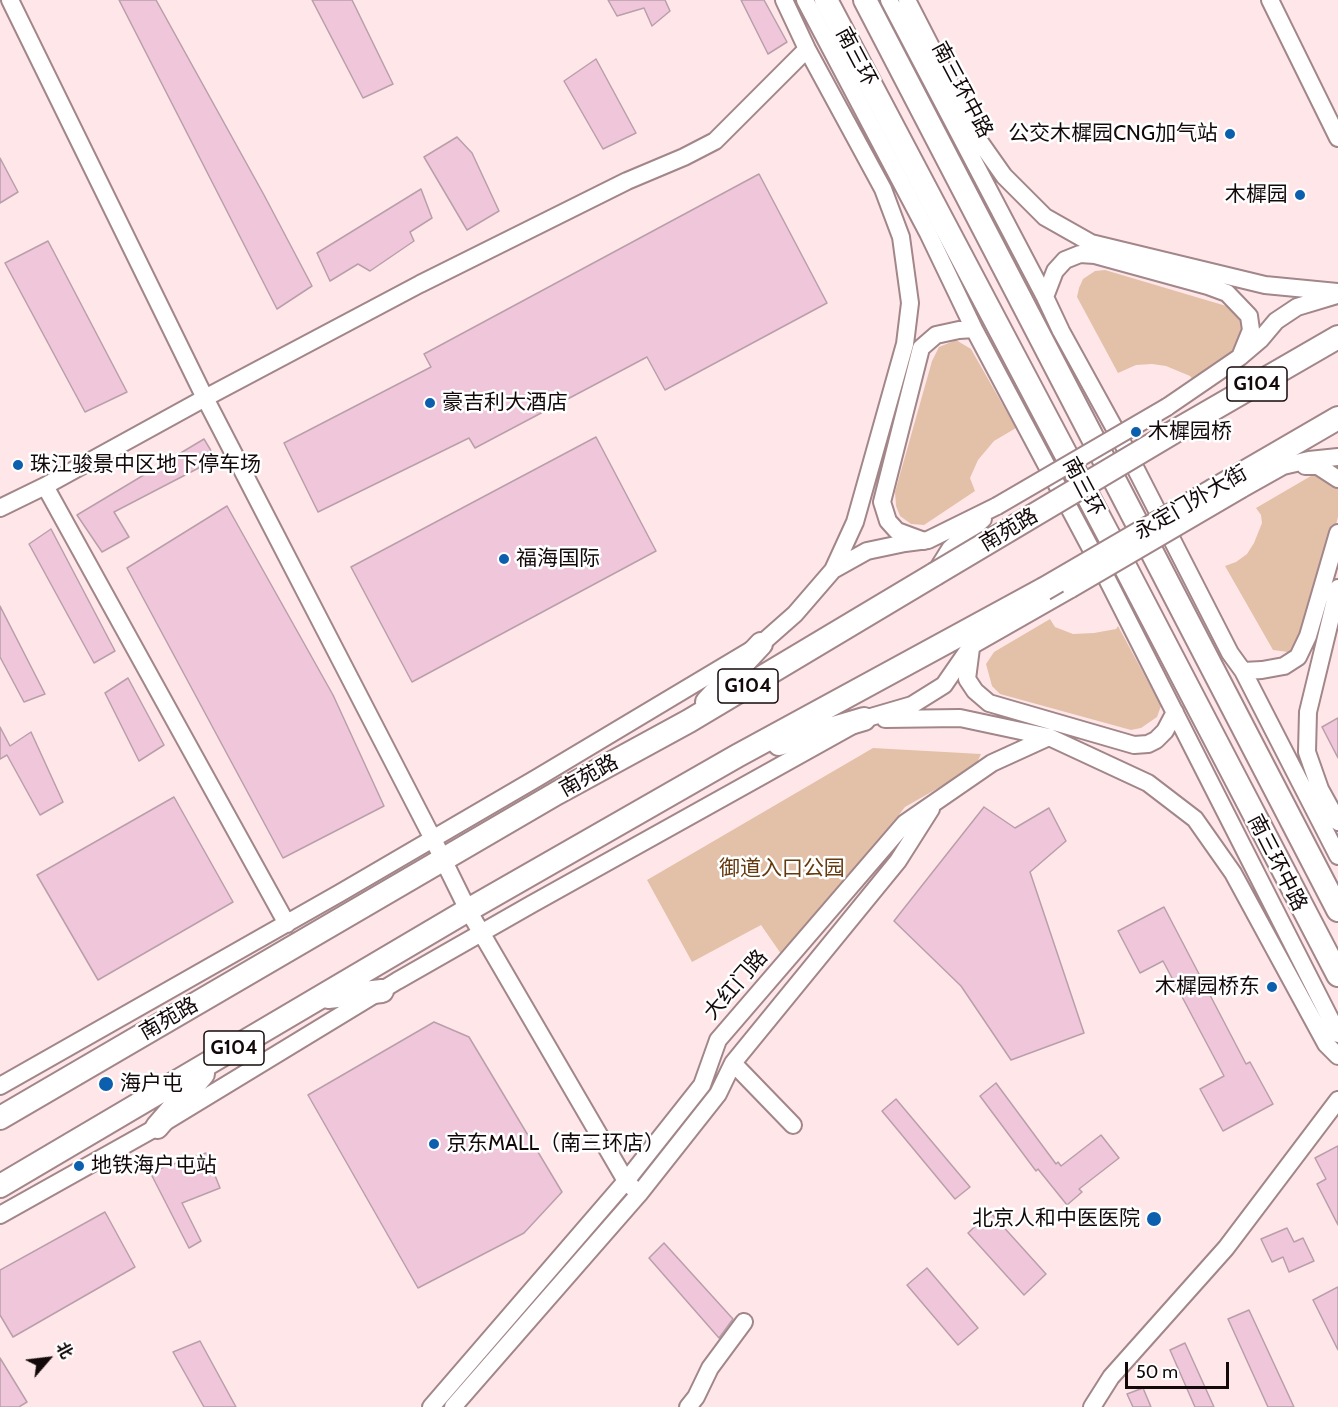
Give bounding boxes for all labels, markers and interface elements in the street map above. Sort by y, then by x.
street label: 南三环 [830,23,882,91]
street label: 南三环中路 [926,38,998,142]
place label: 公交木樨园CNG加气站 [1008,121,1218,147]
marker: 公交木樨园CNG加气站 [1223,127,1237,141]
place label: 木樨园 [1225,182,1288,208]
marker: 木樨园 [1293,188,1307,202]
road number: G104 [1227,367,1287,401]
place label: 豪吉利大酒店 [442,390,568,416]
marker: 豪吉利大酒店 [423,396,437,410]
place label: 木樨园桥 [1148,419,1232,445]
marker: 木樨园桥 [1129,425,1143,439]
place label: 珠江骏景中区地下停车场 [30,452,261,478]
street label: 南三环 [1057,453,1109,521]
marker: 珠江骏景中区地下停车场 [11,458,25,472]
street label: 永定门外大街 [1130,461,1252,545]
street label: 南苑路 [976,503,1042,557]
place label: 福海国际 [516,546,600,572]
marker: 福海国际 [497,552,511,566]
road number: G104 [718,669,778,703]
street label: 南苑路 [555,750,623,802]
street label: 南三环中路 [1242,811,1312,915]
park label: 御道入口公园 [719,856,845,882]
street label: 大红门路 [699,945,773,1025]
place label: 木樨园桥东 [1155,974,1260,1000]
marker: 木樨园桥东 [1265,980,1279,994]
street label: 南苑路 [135,992,203,1046]
road number: G104 [204,1031,264,1065]
place label: 海户屯 [120,1071,183,1097]
marker: 海户屯 [97,1075,115,1093]
place label: 京东MALL（南三环店） [446,1131,665,1157]
marker: 京东MALL（南三环店） [427,1137,441,1151]
place label: 地铁海户屯站 [91,1153,217,1179]
marker: 地铁海户屯站 [72,1159,86,1173]
place label: 北京人和中医医院 [972,1206,1140,1232]
marker: 北京人和中医医院 [1145,1210,1163,1228]
north arrow [18,1329,78,1389]
text: 北 [52,1339,76,1362]
scale bar [1128,1350,1232,1388]
text: 50 m [1136,1361,1178,1383]

